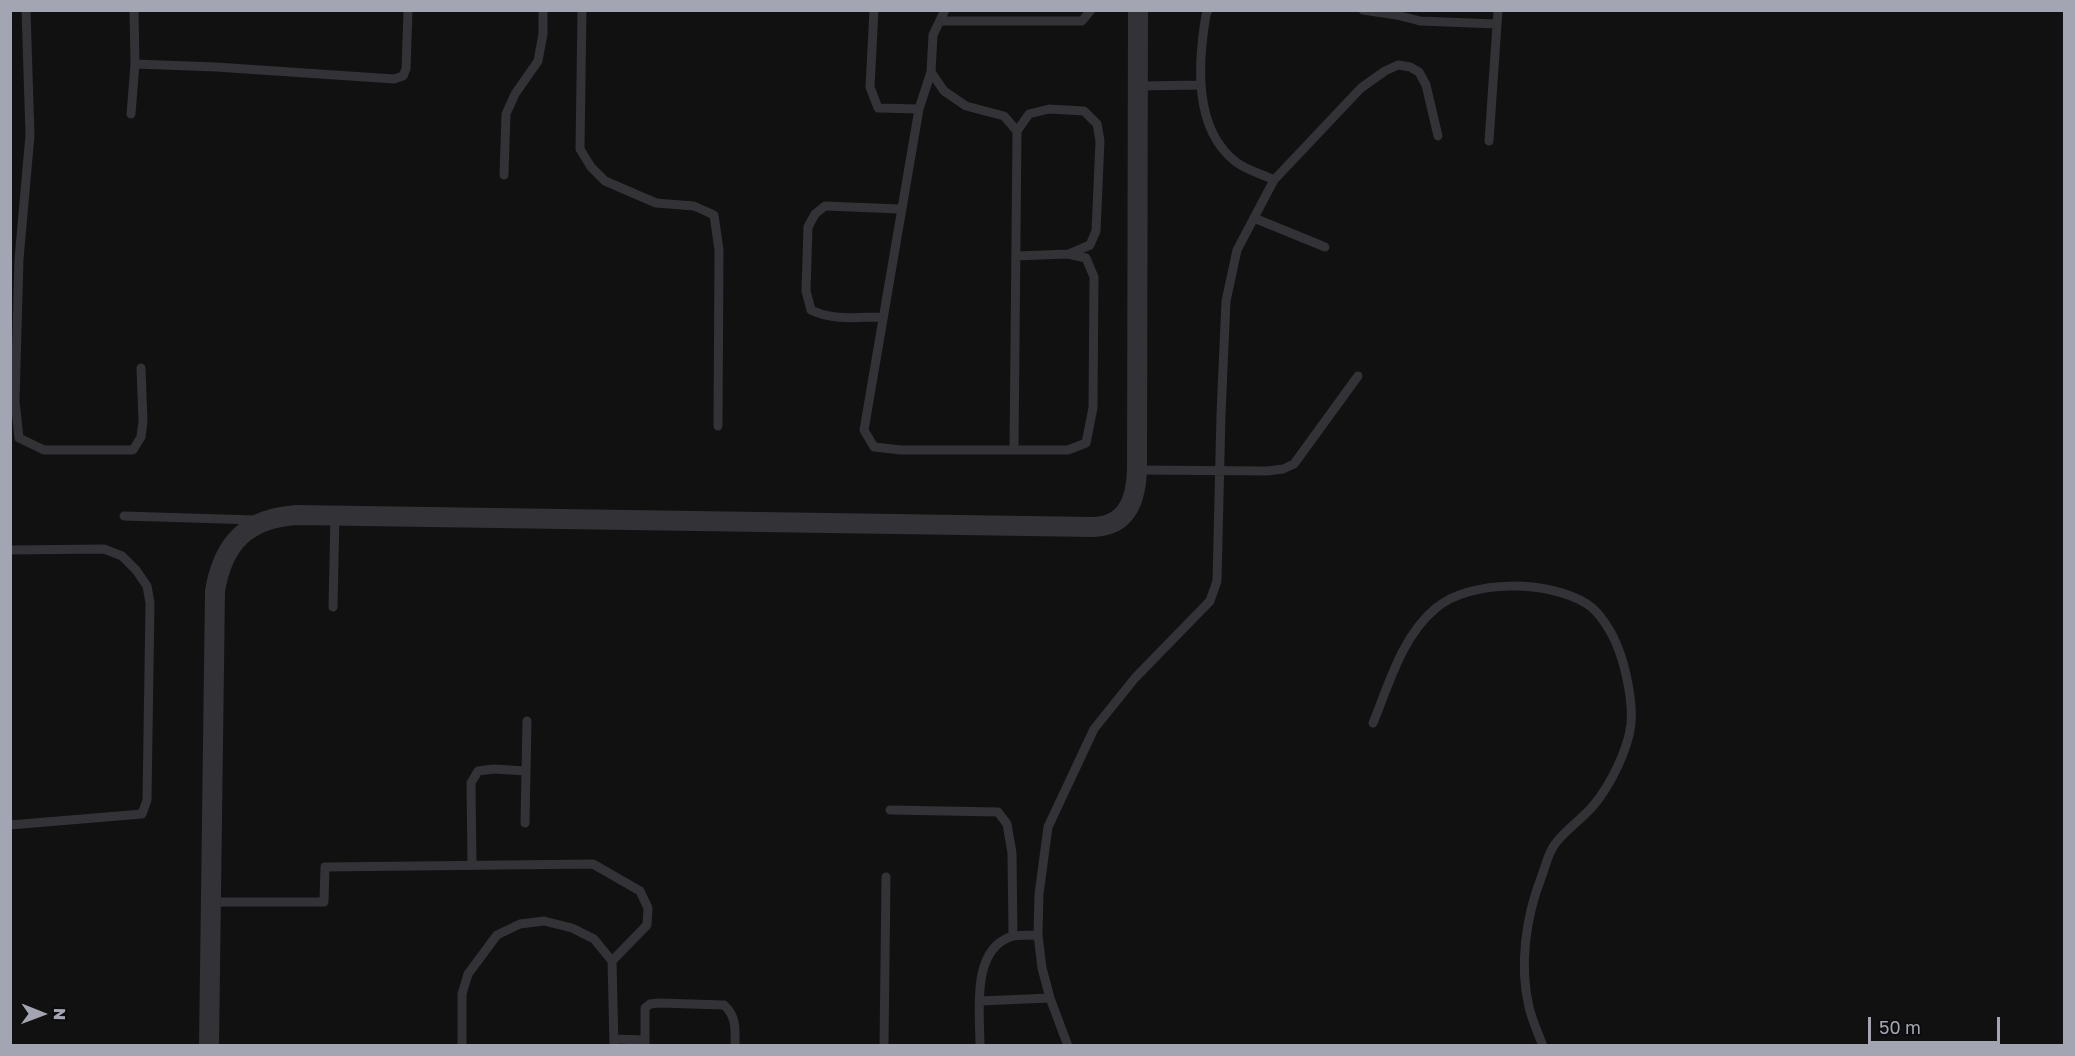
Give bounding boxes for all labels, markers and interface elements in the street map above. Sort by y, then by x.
north arrow [12,984,72,1044]
scale bar [1871,1005,2003,1043]
text: N [50,1008,70,1021]
text: 50 m [1879,1016,1921,1038]

